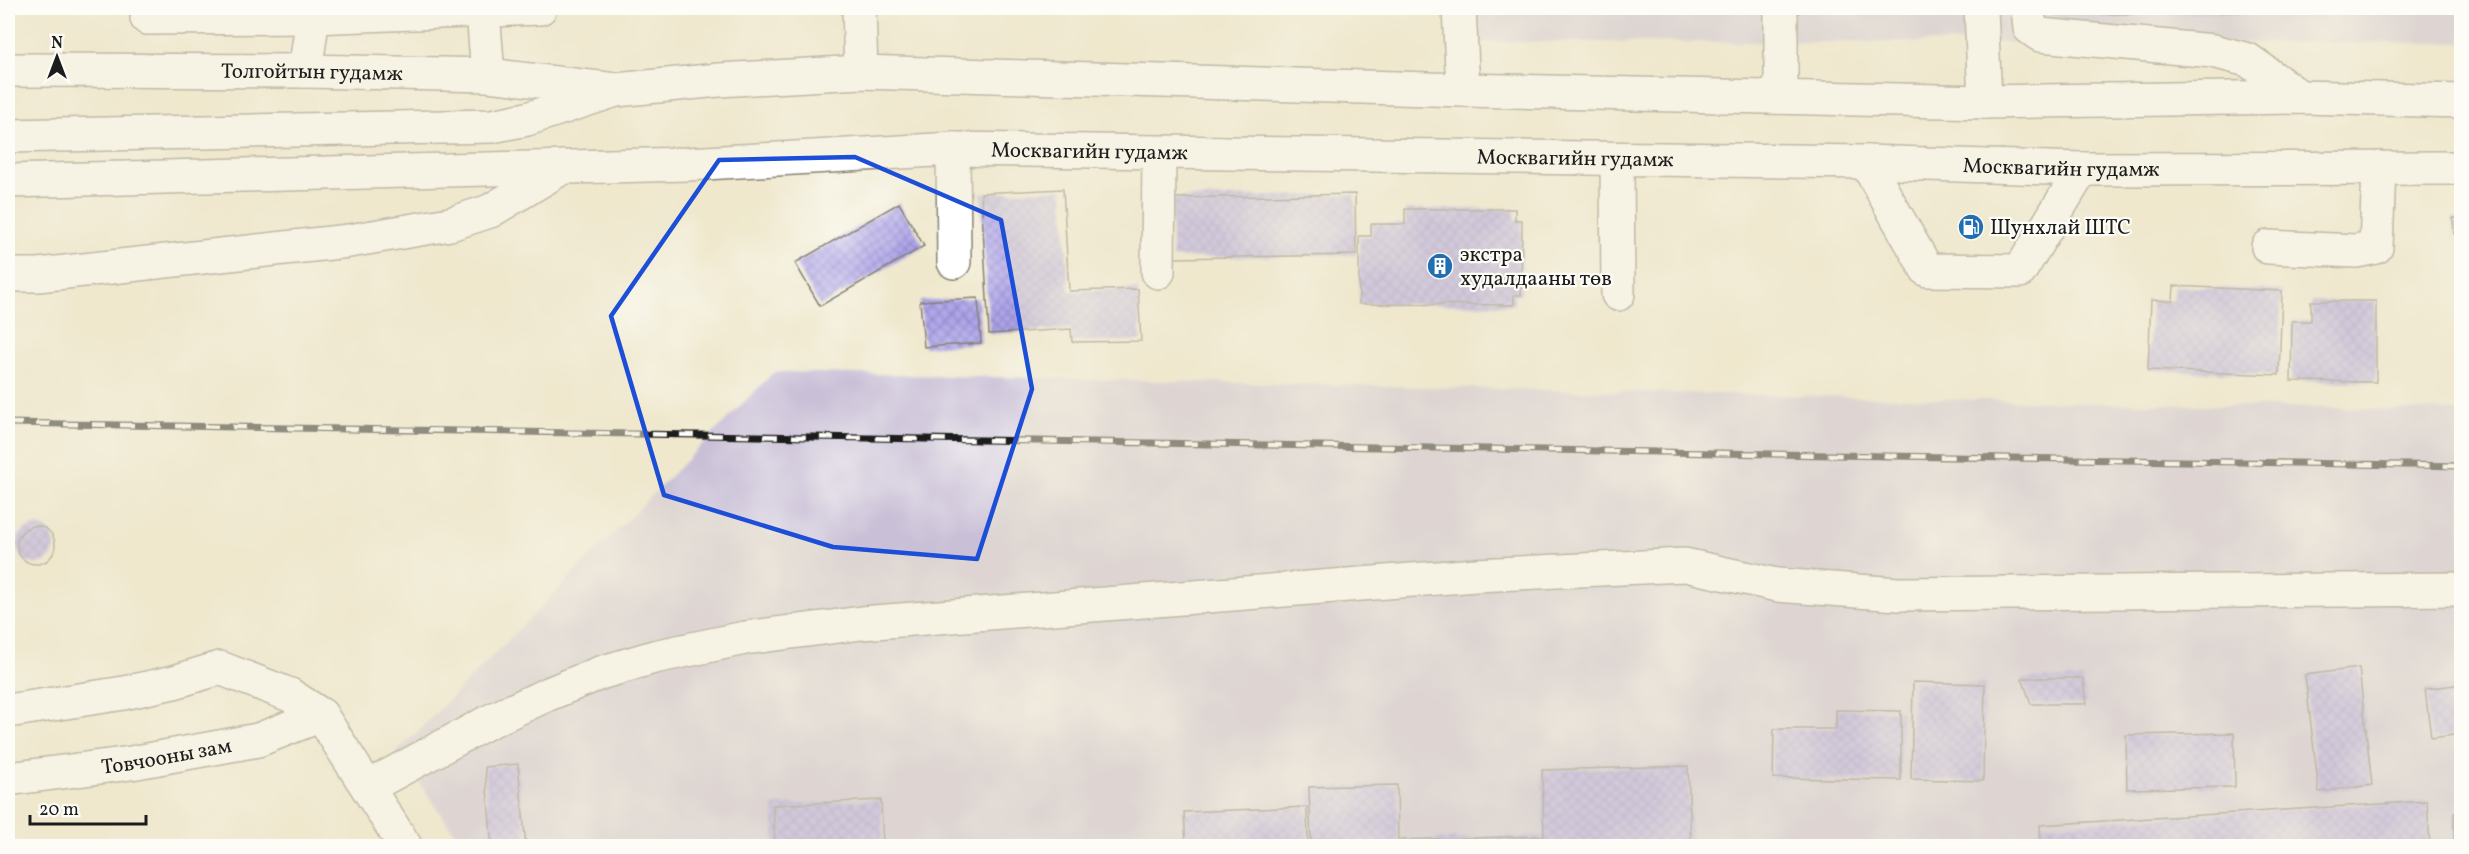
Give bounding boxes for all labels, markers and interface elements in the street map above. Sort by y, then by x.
north arrow [27,27,87,87]
text: N [51,33,63,55]
street label: Толгойтын гудамж [221,58,404,89]
street label: Москвагийн гудамж [991,137,1188,168]
street label: Москвагийн гудамж [1476,143,1674,175]
street label: Москвагийн гудамж [1962,152,2160,185]
fuel station icon: Шунхлай ШТС [1956,212,1986,242]
place label: Шунхлай ШТС [1990,214,2131,243]
place label: экстра худалдааны төв [1460,241,1612,294]
building icon: экстра худалдааны төв [1425,251,1455,281]
street label: Товчооны зам [100,732,234,783]
scale bar [30,788,146,826]
text: 20 m [39,798,79,823]

